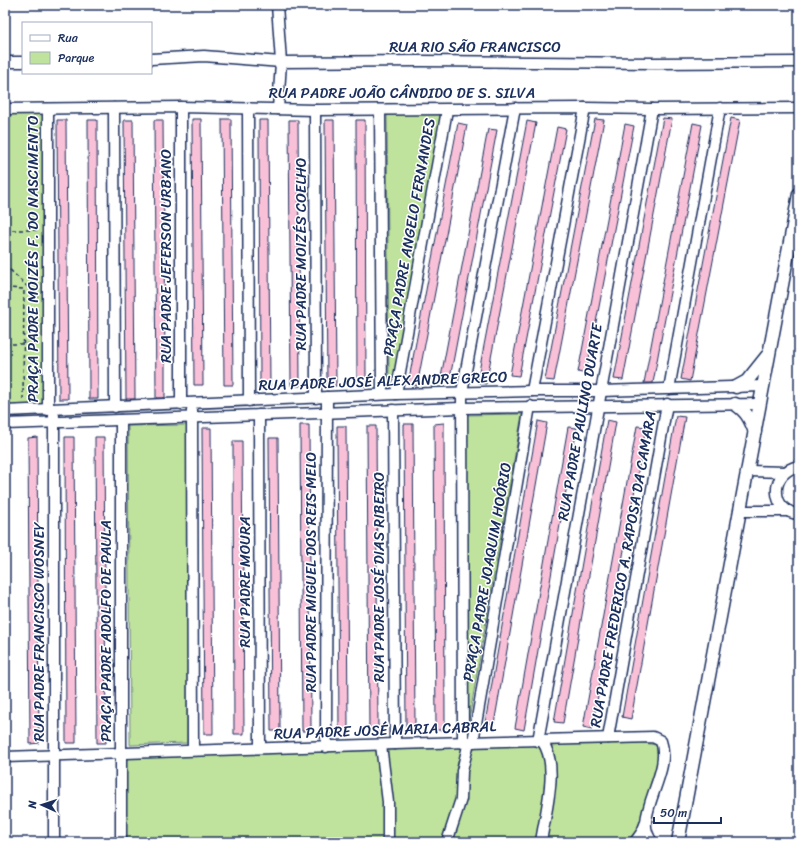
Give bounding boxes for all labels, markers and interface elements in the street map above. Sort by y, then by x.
legend [22,22,152,74]
text: Rua [58,27,79,49]
street label: RUA RIO SÃO FRANCISCO [389,34,561,60]
text: Parque [58,47,95,69]
street label: RUA PADRE JOÃO CÂNDIDO DE S. SILVA [269,80,535,106]
street label: PRAÇA PADRE MOIZÉS F. DO NASCIMENTO [20,115,46,403]
street label: PRAÇA PADRE ANGELO FERNANDES [375,115,443,358]
street label: RUA PADRE JEFERSON URBANO [153,149,179,363]
street label: RUA PADRE MOIZÉS COELHO [288,158,314,350]
street label: RUA PADRE PAULINO DUARTE [550,320,610,523]
street label: RUA PADRE JOSÉ ALEXANDRE GRECO [258,364,508,398]
street label: RUA PADRE FREDERICO A. RAPOSA DA CAMARA [582,409,664,729]
street label: RUA PADRE MIGUEL DOS REIS MELO [298,452,324,692]
street label: PRAÇA PADRE JOAQUIM HOÓRIO [455,460,519,684]
street label: RUA PADRE JOSÉ DIAS RIBEIRO [366,471,392,682]
street label: RUA PADRE MOURA [232,516,258,648]
street label: PRAÇA PADRE ADOLFO DE PAULA [93,520,119,742]
street label: RUA PADRE FRANCISCO WOSNEY [26,522,52,742]
street label: RUA PADRE JOSÉ MARIA CABRAL [273,713,497,747]
north arrow [22,785,62,825]
scale bar [654,799,721,825]
text: N [23,800,42,810]
text: 50 m [660,802,687,824]

